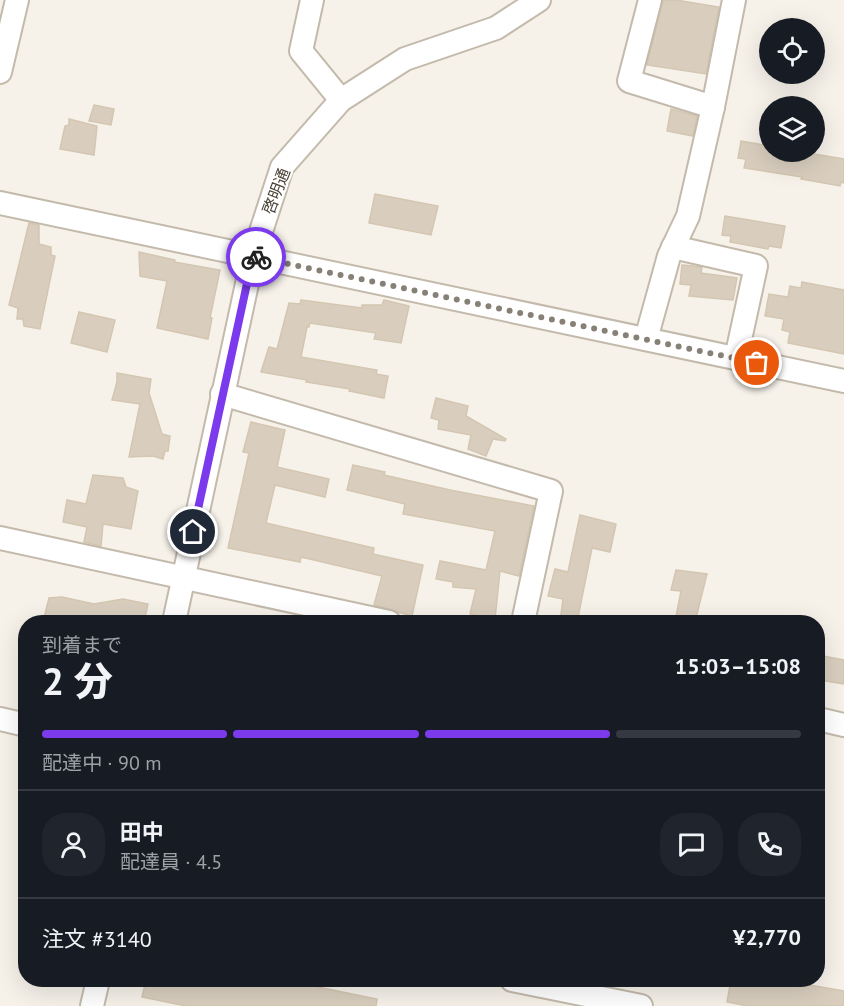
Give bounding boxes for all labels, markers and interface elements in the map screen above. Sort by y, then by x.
map controls [759,18,825,162]
button: locate [759,18,825,84]
button: layers [759,96,825,162]
street label: 啓明通 [258,165,294,217]
courier [226,227,286,287]
icon: bike [240,241,273,274]
pin [731,337,782,388]
icon: bag [740,346,773,379]
pin [167,506,218,557]
icon: home [176,515,209,548]
text: 到着まで [42,632,122,658]
text: 15:03–15:08 [675,652,801,680]
text: 2 分 [42,655,113,706]
text: 配達中 · 90 m [42,750,161,776]
button: person [42,813,105,876]
button: chat [660,813,723,876]
button: phone [738,813,801,876]
text: 田中 [120,818,164,846]
text: 配達員 · 4.5 [120,849,222,875]
text: ¥2,770 [733,923,801,951]
text: 注文 #3140 [42,925,152,953]

